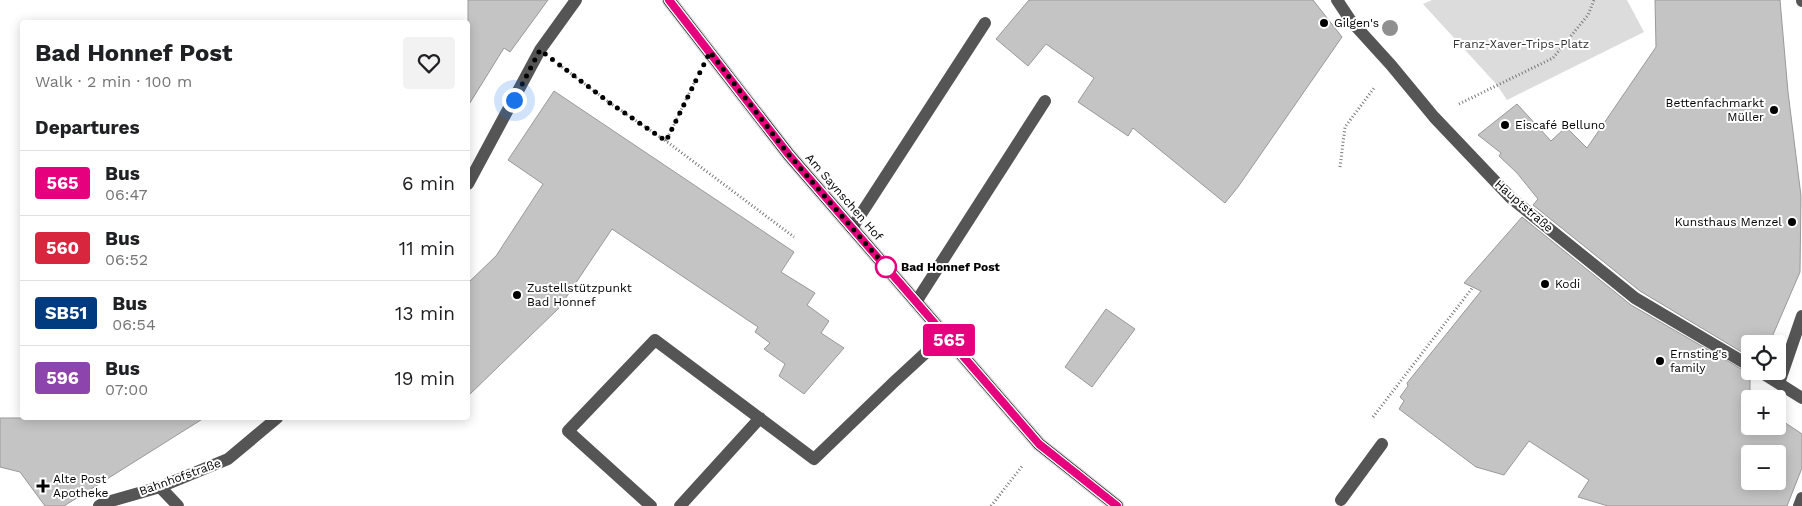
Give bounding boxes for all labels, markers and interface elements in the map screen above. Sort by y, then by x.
place label: Gilgen's [1334,16,1379,30]
marker: Gilgen's [1318,17,1330,29]
button: heart [403,37,455,89]
park label: Franz-Xaver-Trips-Platz [1453,37,1589,51]
text: Bad Honnef Post [35,39,233,67]
text: Walk · 2 min · 100 m [35,72,192,91]
your location [502,88,527,113]
place label: Bettenfachmarkt Müller [1666,96,1764,124]
marker: Bettenfachmarkt Müller [1768,104,1780,116]
text: Departures [35,116,140,139]
place label: Eiscafé Belluno [1515,118,1605,132]
marker: Eiscafé Belluno [1499,119,1511,131]
street label: Am Saynschen Hof [802,151,886,244]
text: Bus [105,162,140,185]
text: 565 [46,172,79,193]
text: 6 min [402,172,455,195]
street label: Hauptstraße [1492,177,1556,235]
text: 06:47 [105,185,147,204]
place label: Kunsthaus Menzel [1675,215,1782,229]
marker: Kunsthaus Menzel [1786,216,1798,228]
text: Bus [105,227,140,250]
text: 560 [46,237,79,258]
text: 11 min [399,237,455,260]
text: 06:52 [105,250,148,269]
marker: Bad Honnef Post [875,256,897,278]
place label: Bad Honnef Post [901,260,1001,274]
place label: Kodi [1555,277,1580,291]
marker: Kodi [1539,278,1551,290]
place label: Zustellstützpunkt Bad Honnef [527,281,632,309]
marker: Zustellstützpunkt Bad Honnef [511,289,523,301]
text: Bus [112,292,147,315]
text: SB51 [45,302,87,323]
text: 13 min [395,302,455,325]
text: 06:54 [112,315,156,334]
line badge: 565 [920,324,978,356]
text: 565 [933,329,965,350]
map controls [1741,335,1786,490]
button: locate [1741,335,1786,380]
place label: Ernsting's family [1670,347,1727,375]
marker: Ernsting's family [1654,355,1666,367]
text: Bus [105,357,140,380]
text: 596 [46,367,79,388]
text: 19 min [394,367,455,390]
text: 07:00 [105,380,148,399]
button: + [1741,390,1786,435]
button: − [1741,445,1786,490]
street label: Bahnhofstraße [137,456,223,498]
place label: Alte Post Apotheke [53,472,109,500]
marker: Alte Post Apotheke [37,480,49,492]

